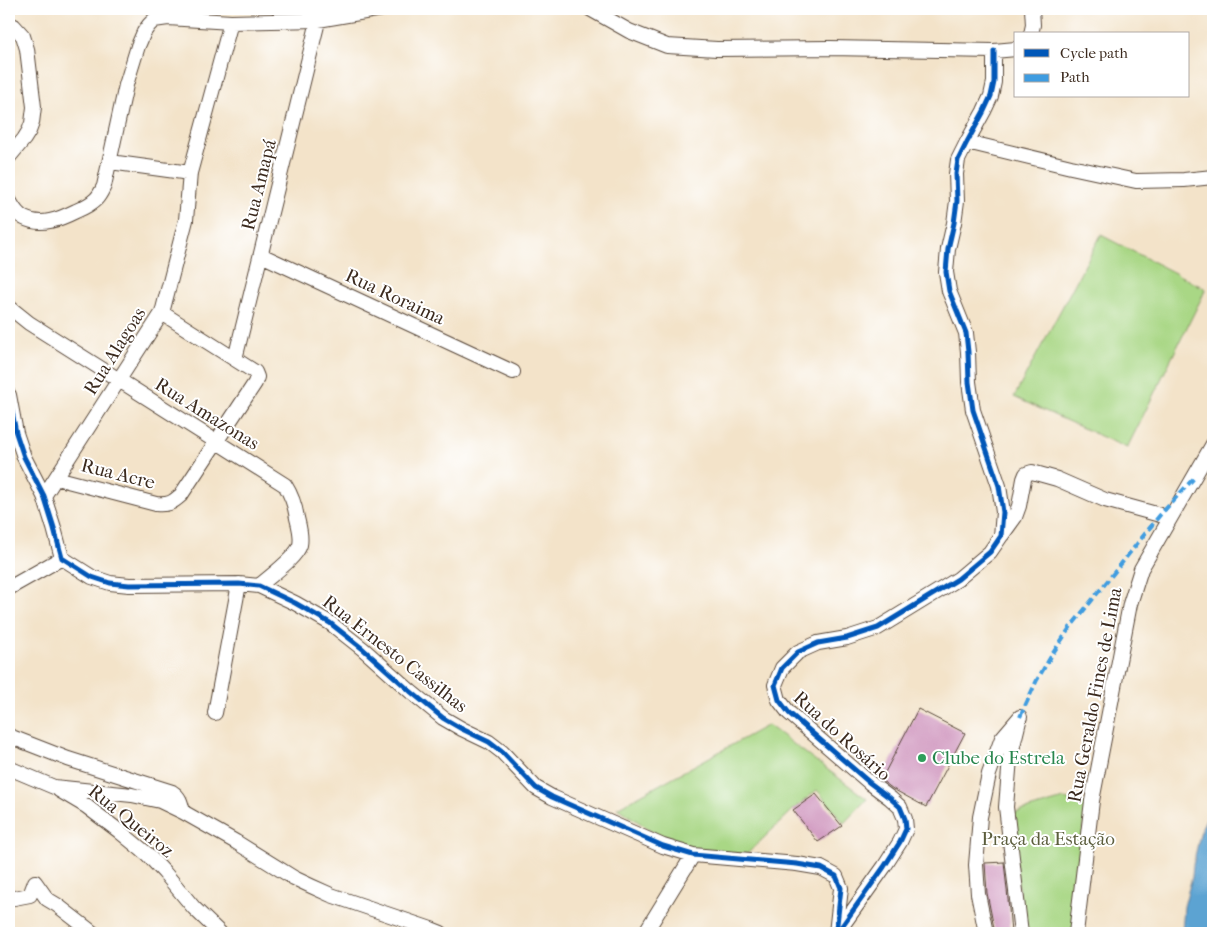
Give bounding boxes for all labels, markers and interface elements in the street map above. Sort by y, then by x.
legend [1014,32,1190,98]
text: Cycle path [1060,44,1128,62]
text: Path [1060,68,1090,86]
street label: Rua Amapá [237,137,281,233]
street label: Rua Roraima [342,264,448,330]
street label: Rua Alagoas [79,303,151,399]
street label: Rua Amazonas [151,373,263,455]
street label: Rua Acre [79,454,157,494]
street label: Rua Geraldo Fines de Lima [1063,585,1127,804]
street label: Rua Ernesto Cassilhas [318,591,472,717]
street label: Rua do Rosário [789,687,895,786]
place label: Clube do Estrela [932,747,1065,769]
marker: Clube do Estrela [916,752,928,764]
street label: Rua Queiroz [84,780,178,862]
park label: Praça da Estação [981,828,1115,850]

